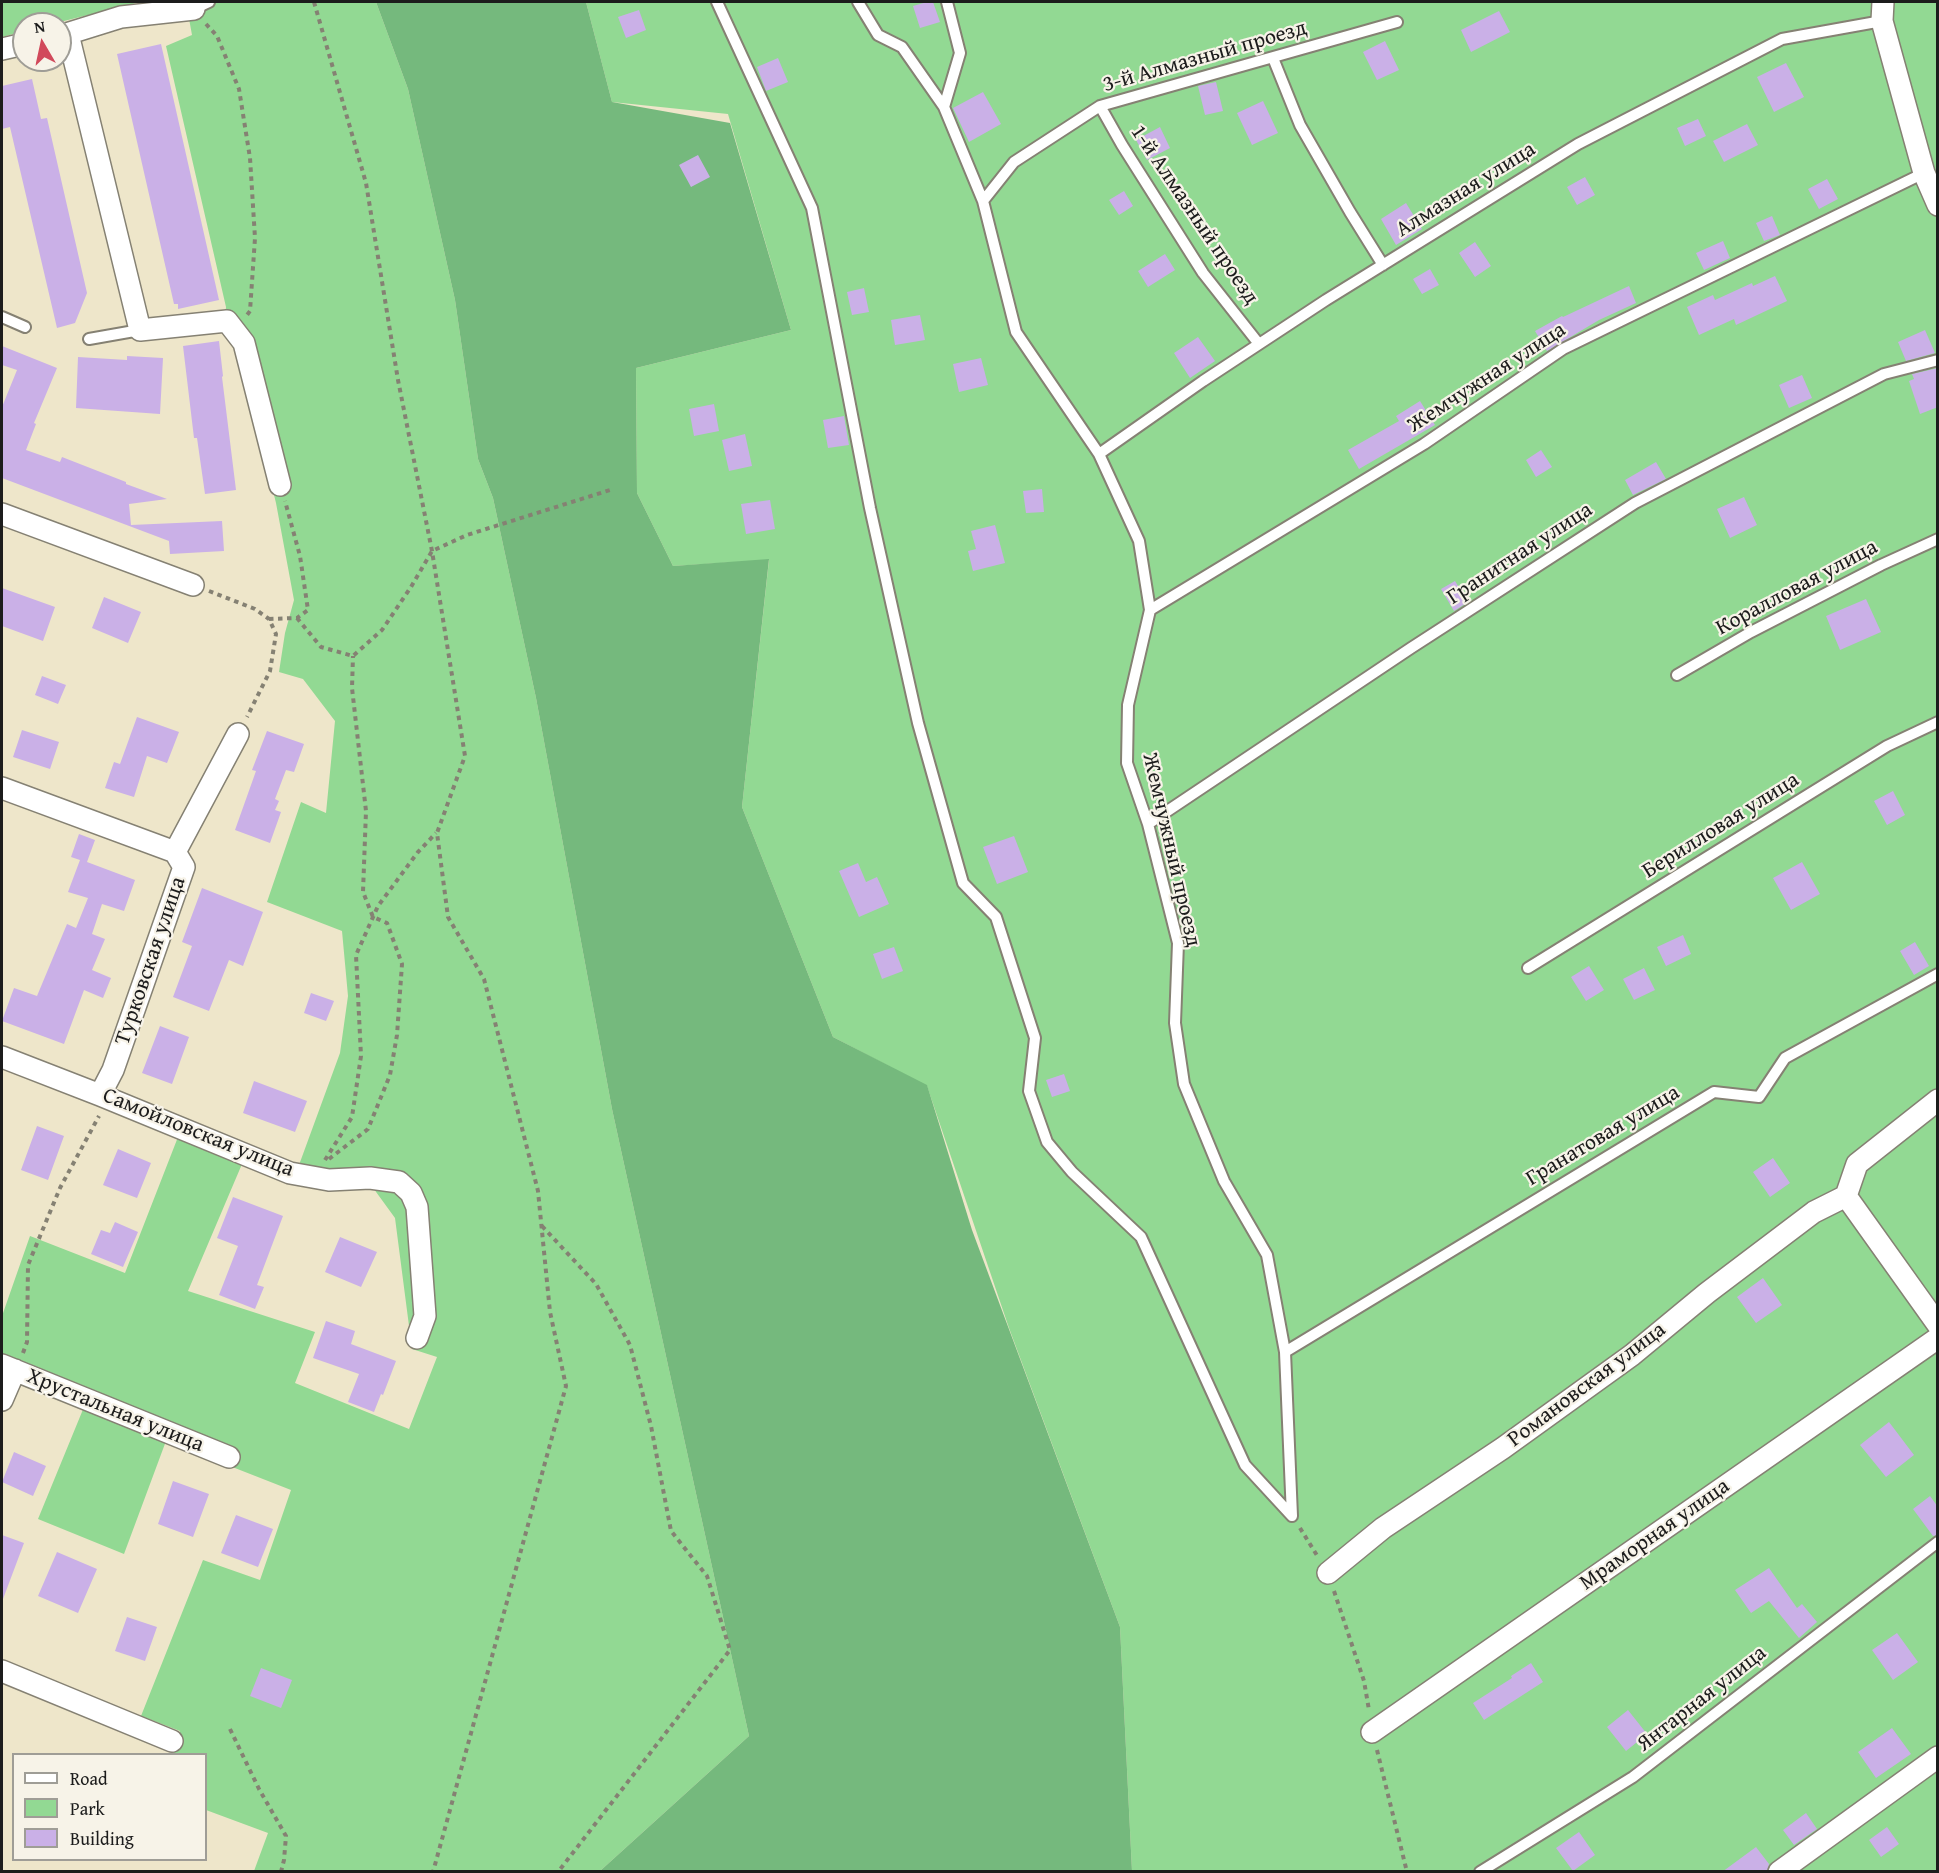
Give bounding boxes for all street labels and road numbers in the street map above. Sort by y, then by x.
street label: 3-й Алмазный проезд [1100,15,1310,99]
street label: 1-й Алмазный проезд [1124,120,1264,310]
street label: Алмазная улица [1391,136,1541,244]
street label: Жемчужная улица [1403,317,1571,439]
street label: Гранитная улица [1442,497,1598,611]
street label: Коралловая улица [1712,534,1882,642]
street label: Жемчужный проезд [1136,751,1206,949]
street label: Берилловая улица [1638,767,1804,885]
street label: Турковская улица [110,874,192,1048]
street label: Гранатовая улица [1521,1080,1685,1192]
street label: Самойловская улица [99,1083,297,1183]
street label: Романовская улица [1503,1317,1671,1453]
street label: Хрустальная улица [23,1363,207,1459]
street label: Мраморная улица [1575,1473,1735,1597]
street label: Янтарная улица [1632,1640,1772,1758]

